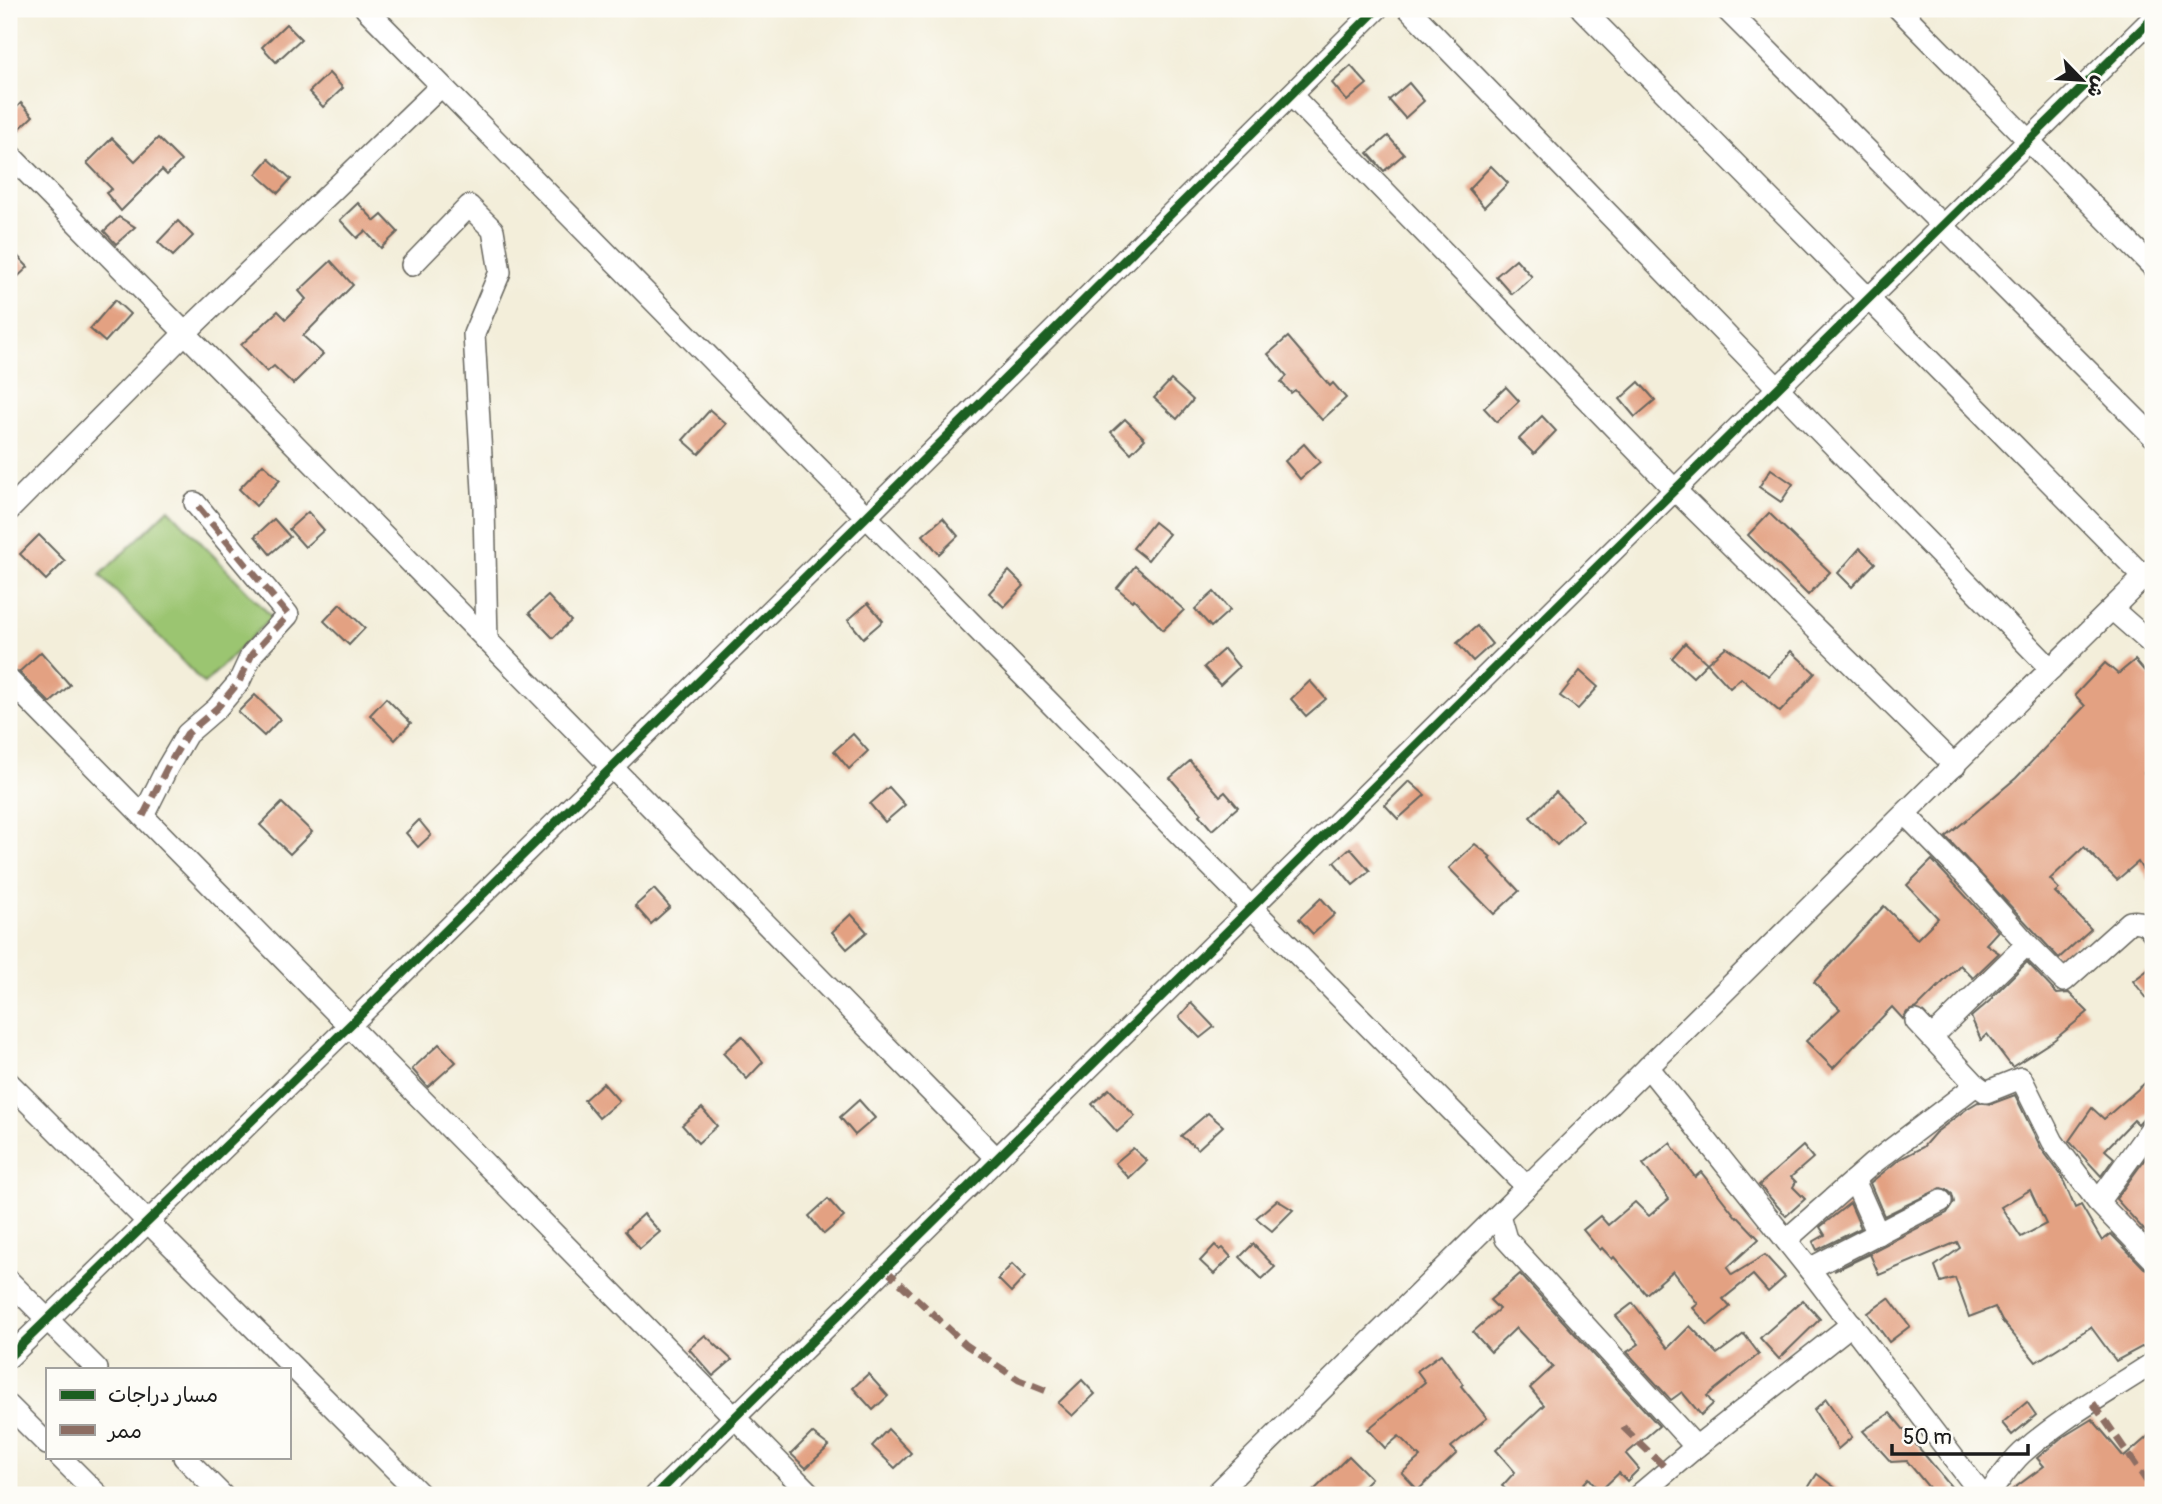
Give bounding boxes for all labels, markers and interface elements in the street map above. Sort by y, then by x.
north arrow [2046,46,2116,116]
text: ش [2081,72,2112,101]
legend [46,1368,290,1458]
text: مسار دراجات [108,1382,218,1409]
scale bar [1892,1413,2029,1457]
text: ممر [106,1418,142,1445]
text: 50 m [1903,1424,1952,1451]

